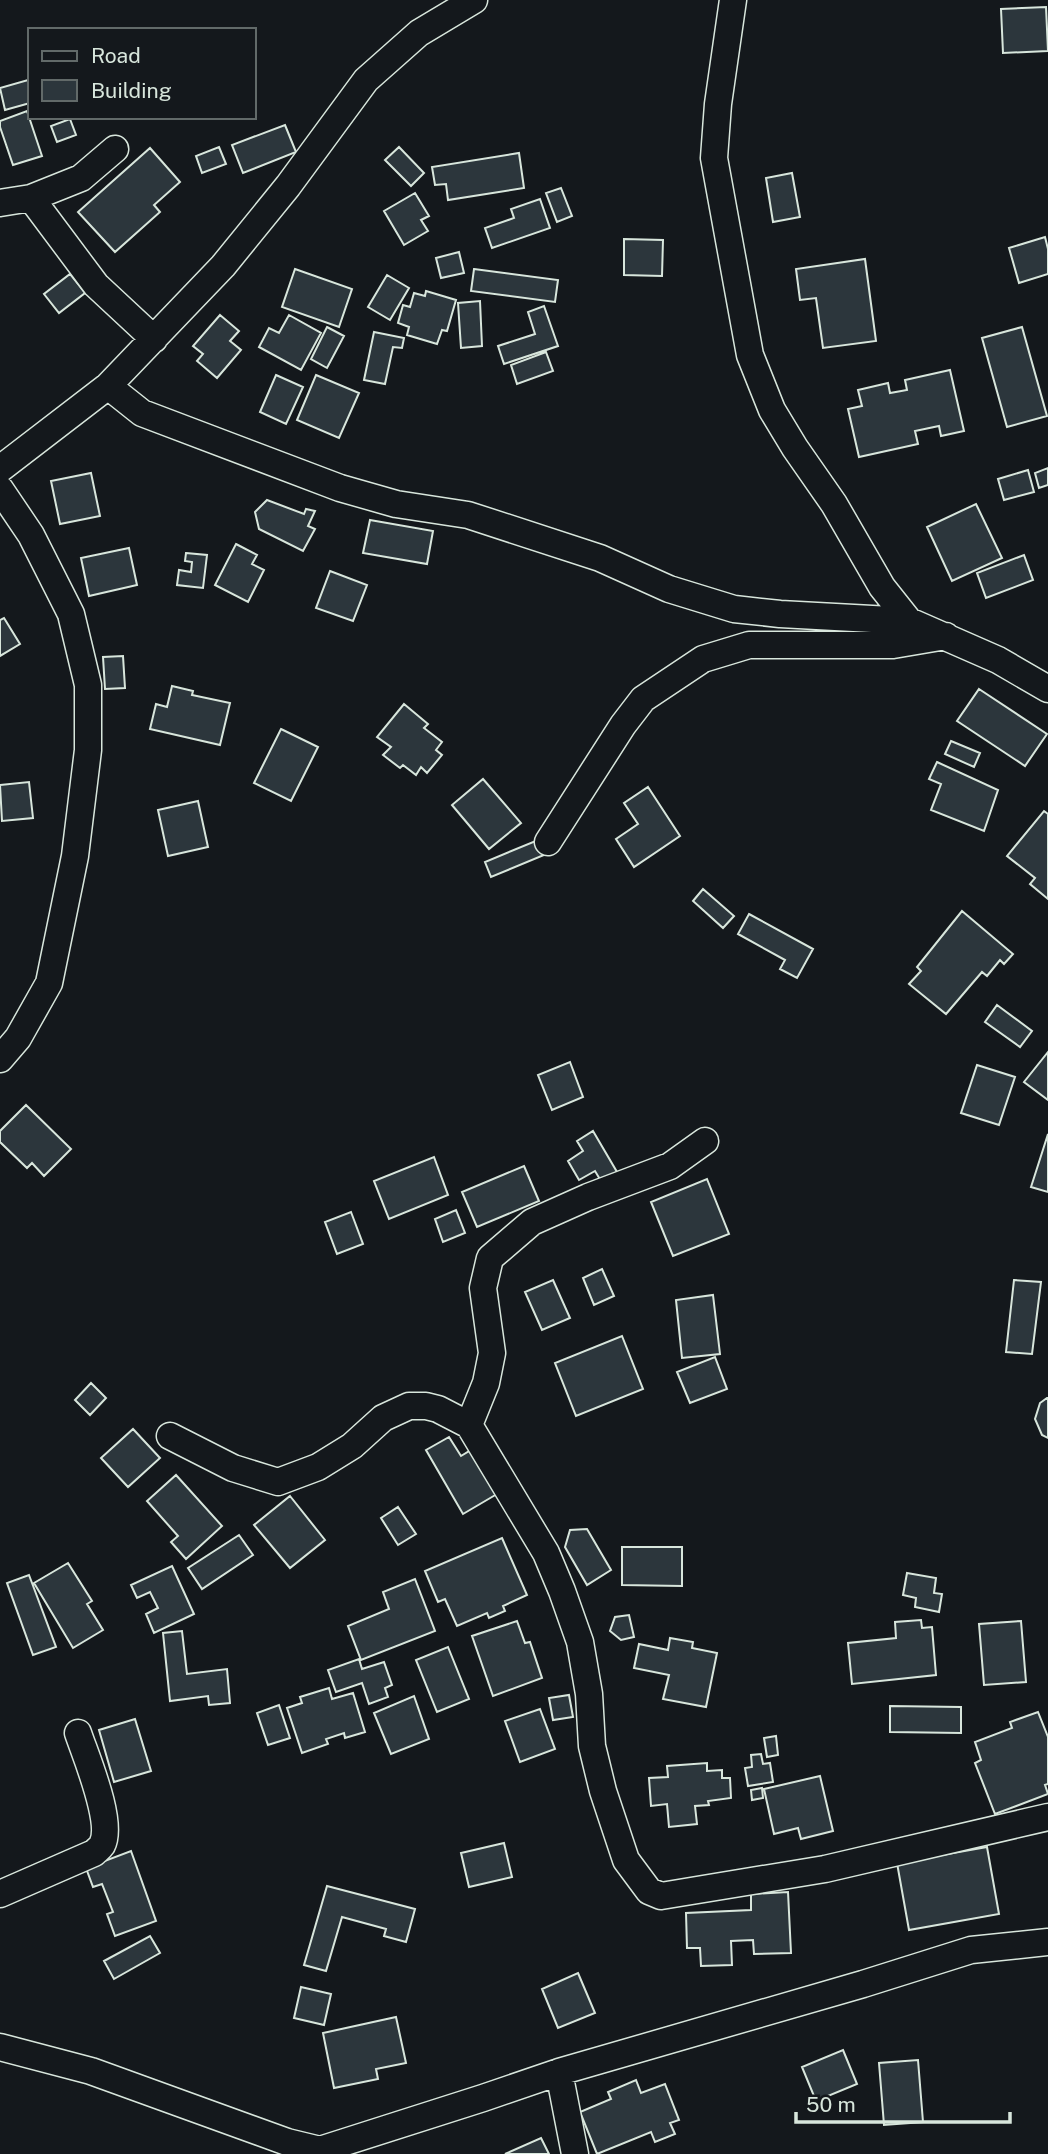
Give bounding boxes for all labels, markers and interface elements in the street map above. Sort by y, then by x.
legend [28,28,256,119]
text: Road [91,43,141,68]
text: Building [91,78,172,103]
scale bar [796,2080,1010,2124]
text: 50 m [806,2092,856,2117]

